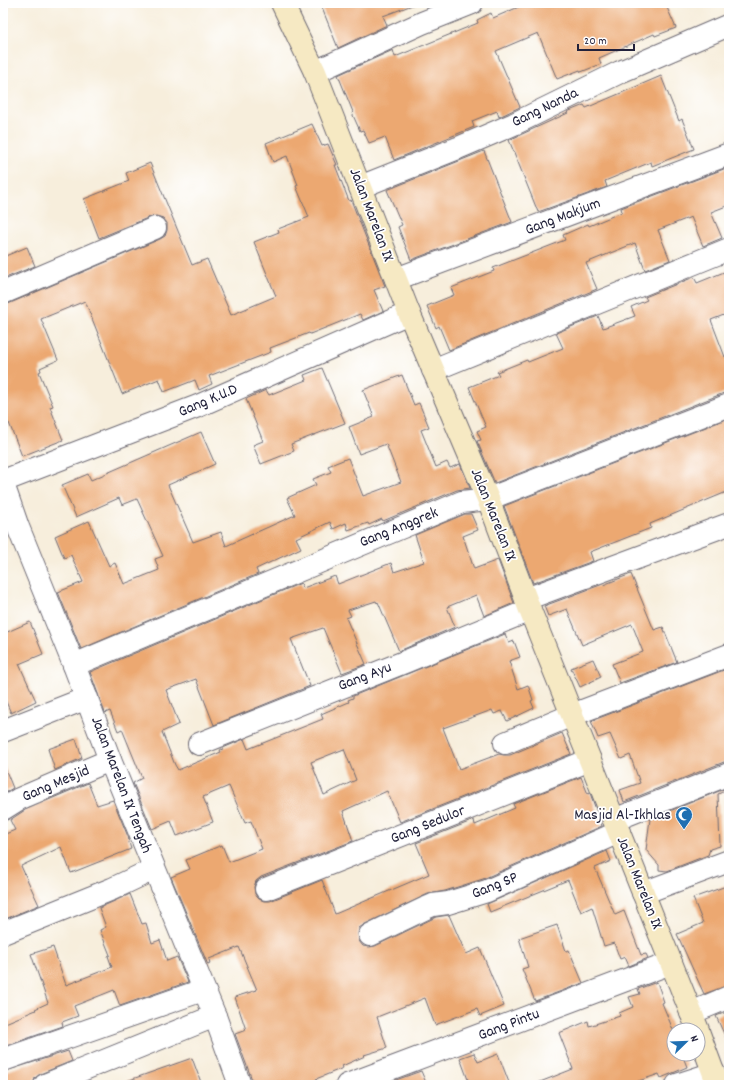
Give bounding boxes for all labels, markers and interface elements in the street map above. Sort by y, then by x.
scale bar [578,26,634,52]
text: 20 m [584,33,607,50]
street label: Gang Nanda [508,82,583,134]
street label: Jalan Marelan IX [343,165,400,265]
street label: Gang Makjum [522,192,604,242]
street label: Gang K.U.D [175,378,241,424]
street label: Jalan Marelan IX [464,465,522,565]
street label: Gang Anggrek [356,502,442,554]
street label: Gang Ayu [335,656,395,698]
street label: Jalan Marelan IX Tengah [84,713,158,857]
street label: Gang Mesjid [19,759,93,809]
street label: Gang Sedulor [387,800,469,850]
place label: Masjid Al-Ikhlas [574,804,671,827]
mosque icon: Masjid Al-Ikhlas [674,805,694,830]
street label: Jalan Marelan IX [610,833,668,933]
street label: Gang SP [468,866,522,906]
street label: Gang Pintu [475,1003,543,1047]
north arrow [666,1022,706,1062]
text: N [685,1033,702,1045]

